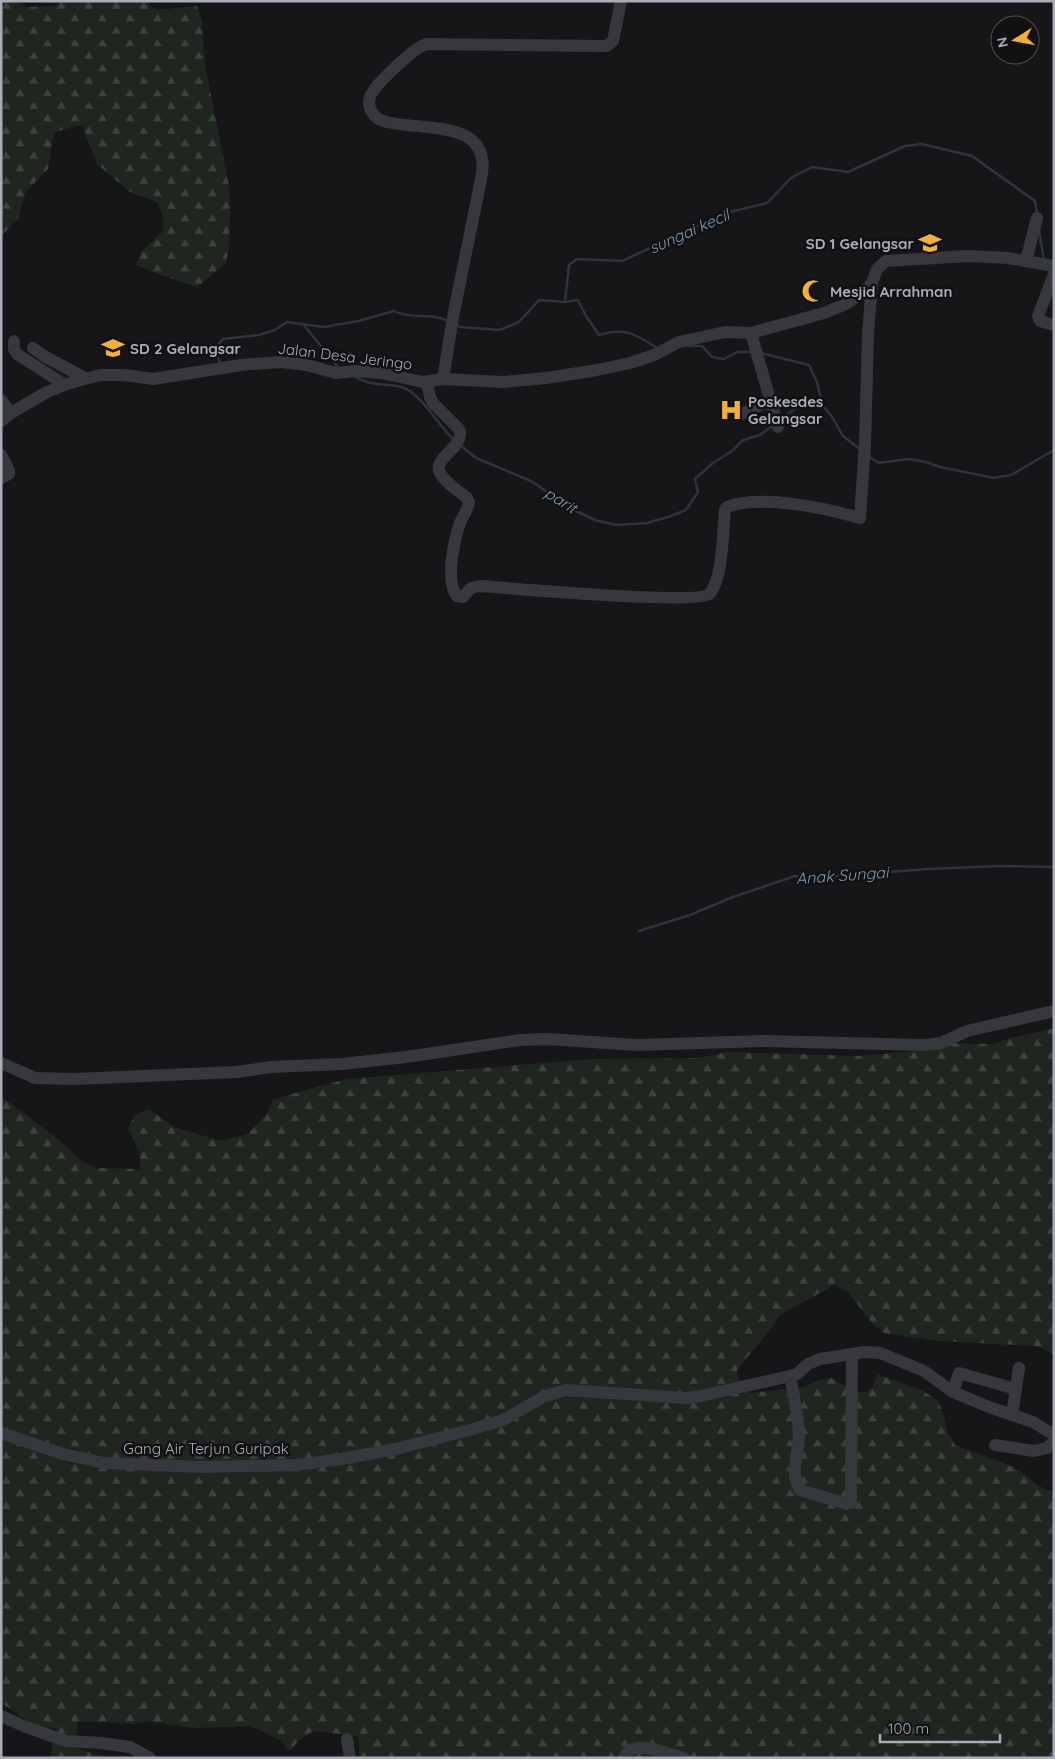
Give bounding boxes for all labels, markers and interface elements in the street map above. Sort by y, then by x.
north arrow [990,15,1040,65]
text: N [992,36,1012,49]
water label: sungai kecil [646,203,734,258]
school or university icon: SD 1 Gelangsar [917,230,943,256]
place label: SD 1 Gelangsar [806,234,914,253]
mosque icon: Mesjid Arrahman [800,278,826,304]
place label: Mesjid Arrahman [830,282,952,301]
school or university icon: SD 2 Gelangsar [100,335,126,361]
street label: Jalan Desa Jeringo [277,338,413,374]
place label: SD 2 Gelangsar [130,339,242,358]
place label: Poskesdes Gelangsar [748,392,823,428]
hospital icon: Poskesdes Gelangsar [718,397,744,423]
water label: parit [541,482,582,518]
water label: Anak Sungai [795,862,890,888]
street label: Gang Air Terjun Guripak [123,1439,289,1458]
scale bar [880,1712,1000,1744]
text: 100 m [888,1719,929,1738]

